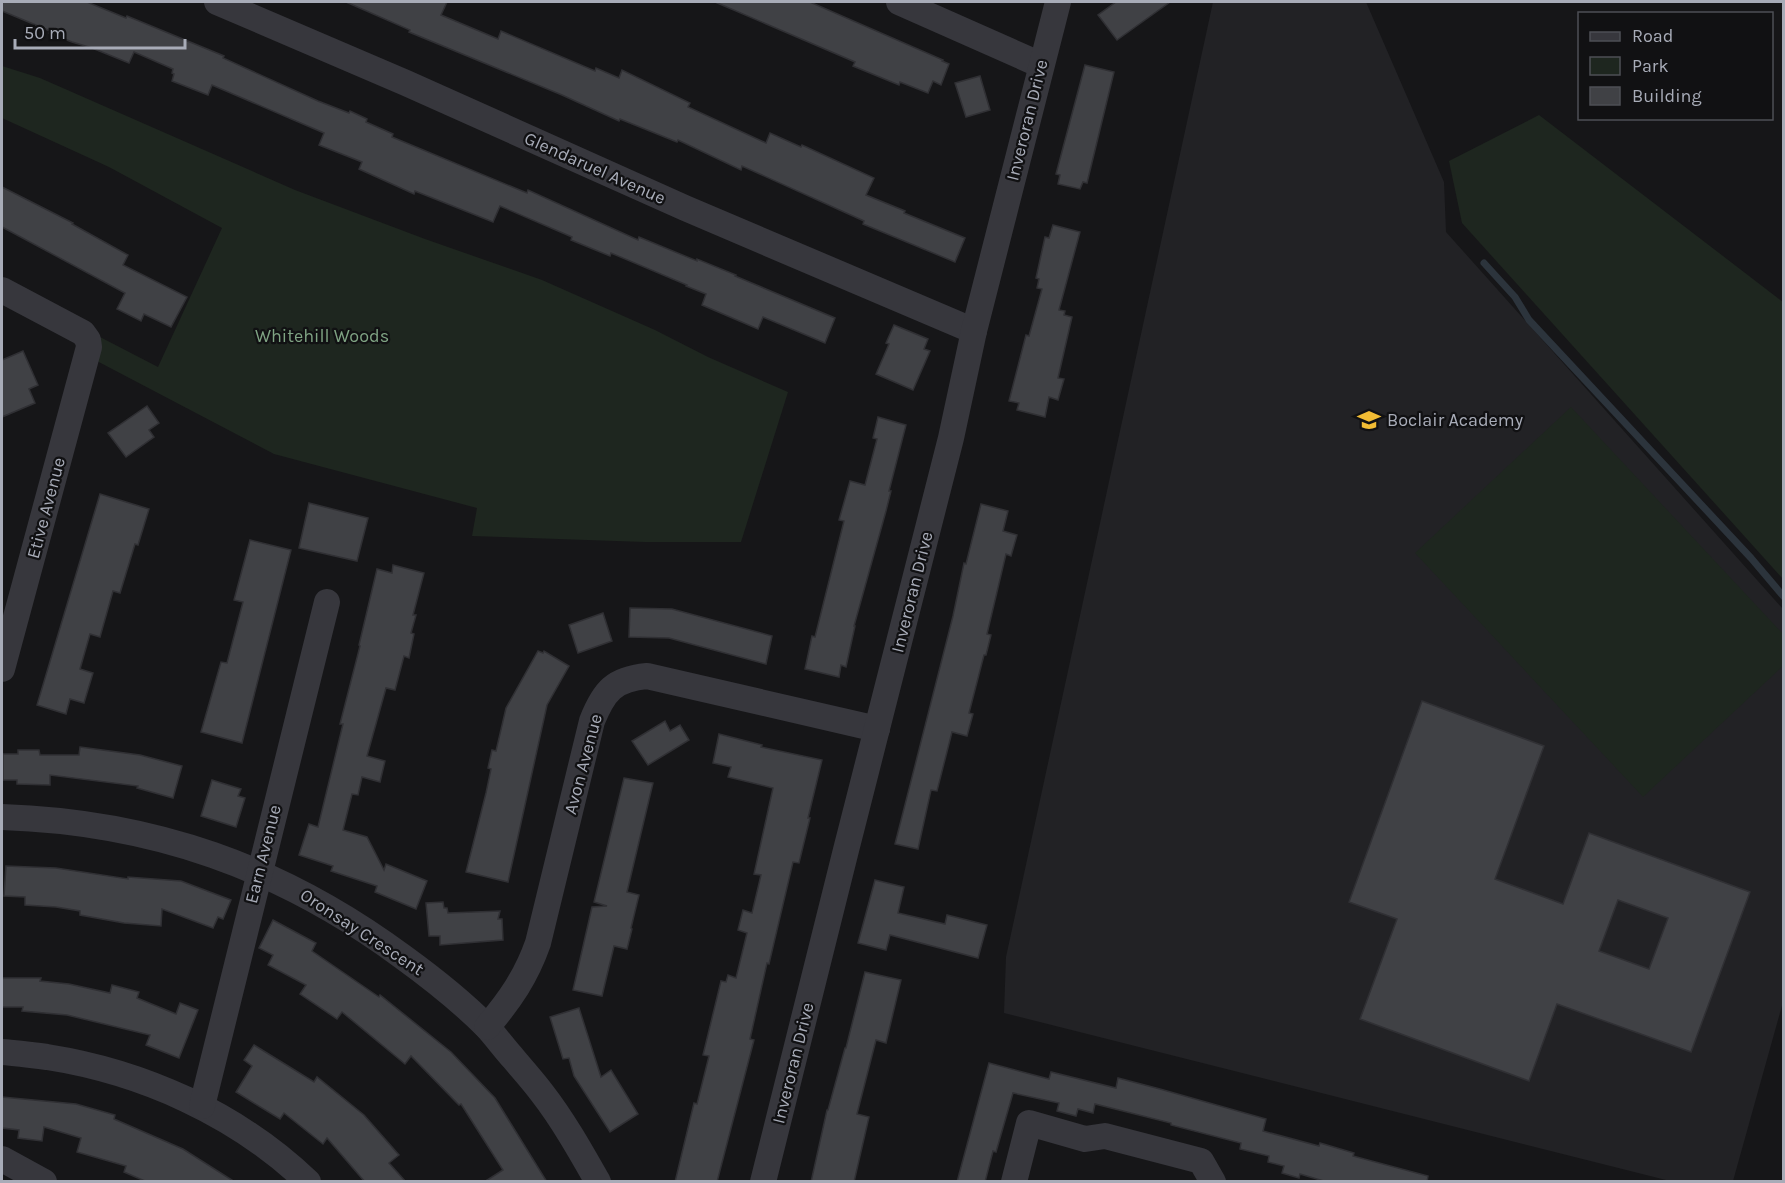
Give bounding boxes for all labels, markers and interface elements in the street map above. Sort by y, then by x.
scale bar [15,12,184,50]
legend [1578,12,1773,120]
text: 50 m [24,22,66,44]
text: Road [1632,25,1673,47]
text: Park [1632,55,1669,77]
street label: Inveroran Drive [1001,57,1053,183]
text: Building [1632,85,1702,107]
street label: Glendaruel Avenue [521,127,669,209]
park label: Whitehill Woods [255,325,389,347]
school or university icon: Boclair Academy [1356,407,1382,433]
place label: Boclair Academy [1387,409,1524,431]
street label: Etive Avenue [22,455,70,561]
street label: Inveroran Drive [886,529,938,655]
street label: Avon Avenue [559,711,607,817]
street label: Earn Avenue [240,802,286,906]
street label: Oronsay Crescent [296,884,428,980]
street label: Inveroran Drive [767,1000,819,1126]

